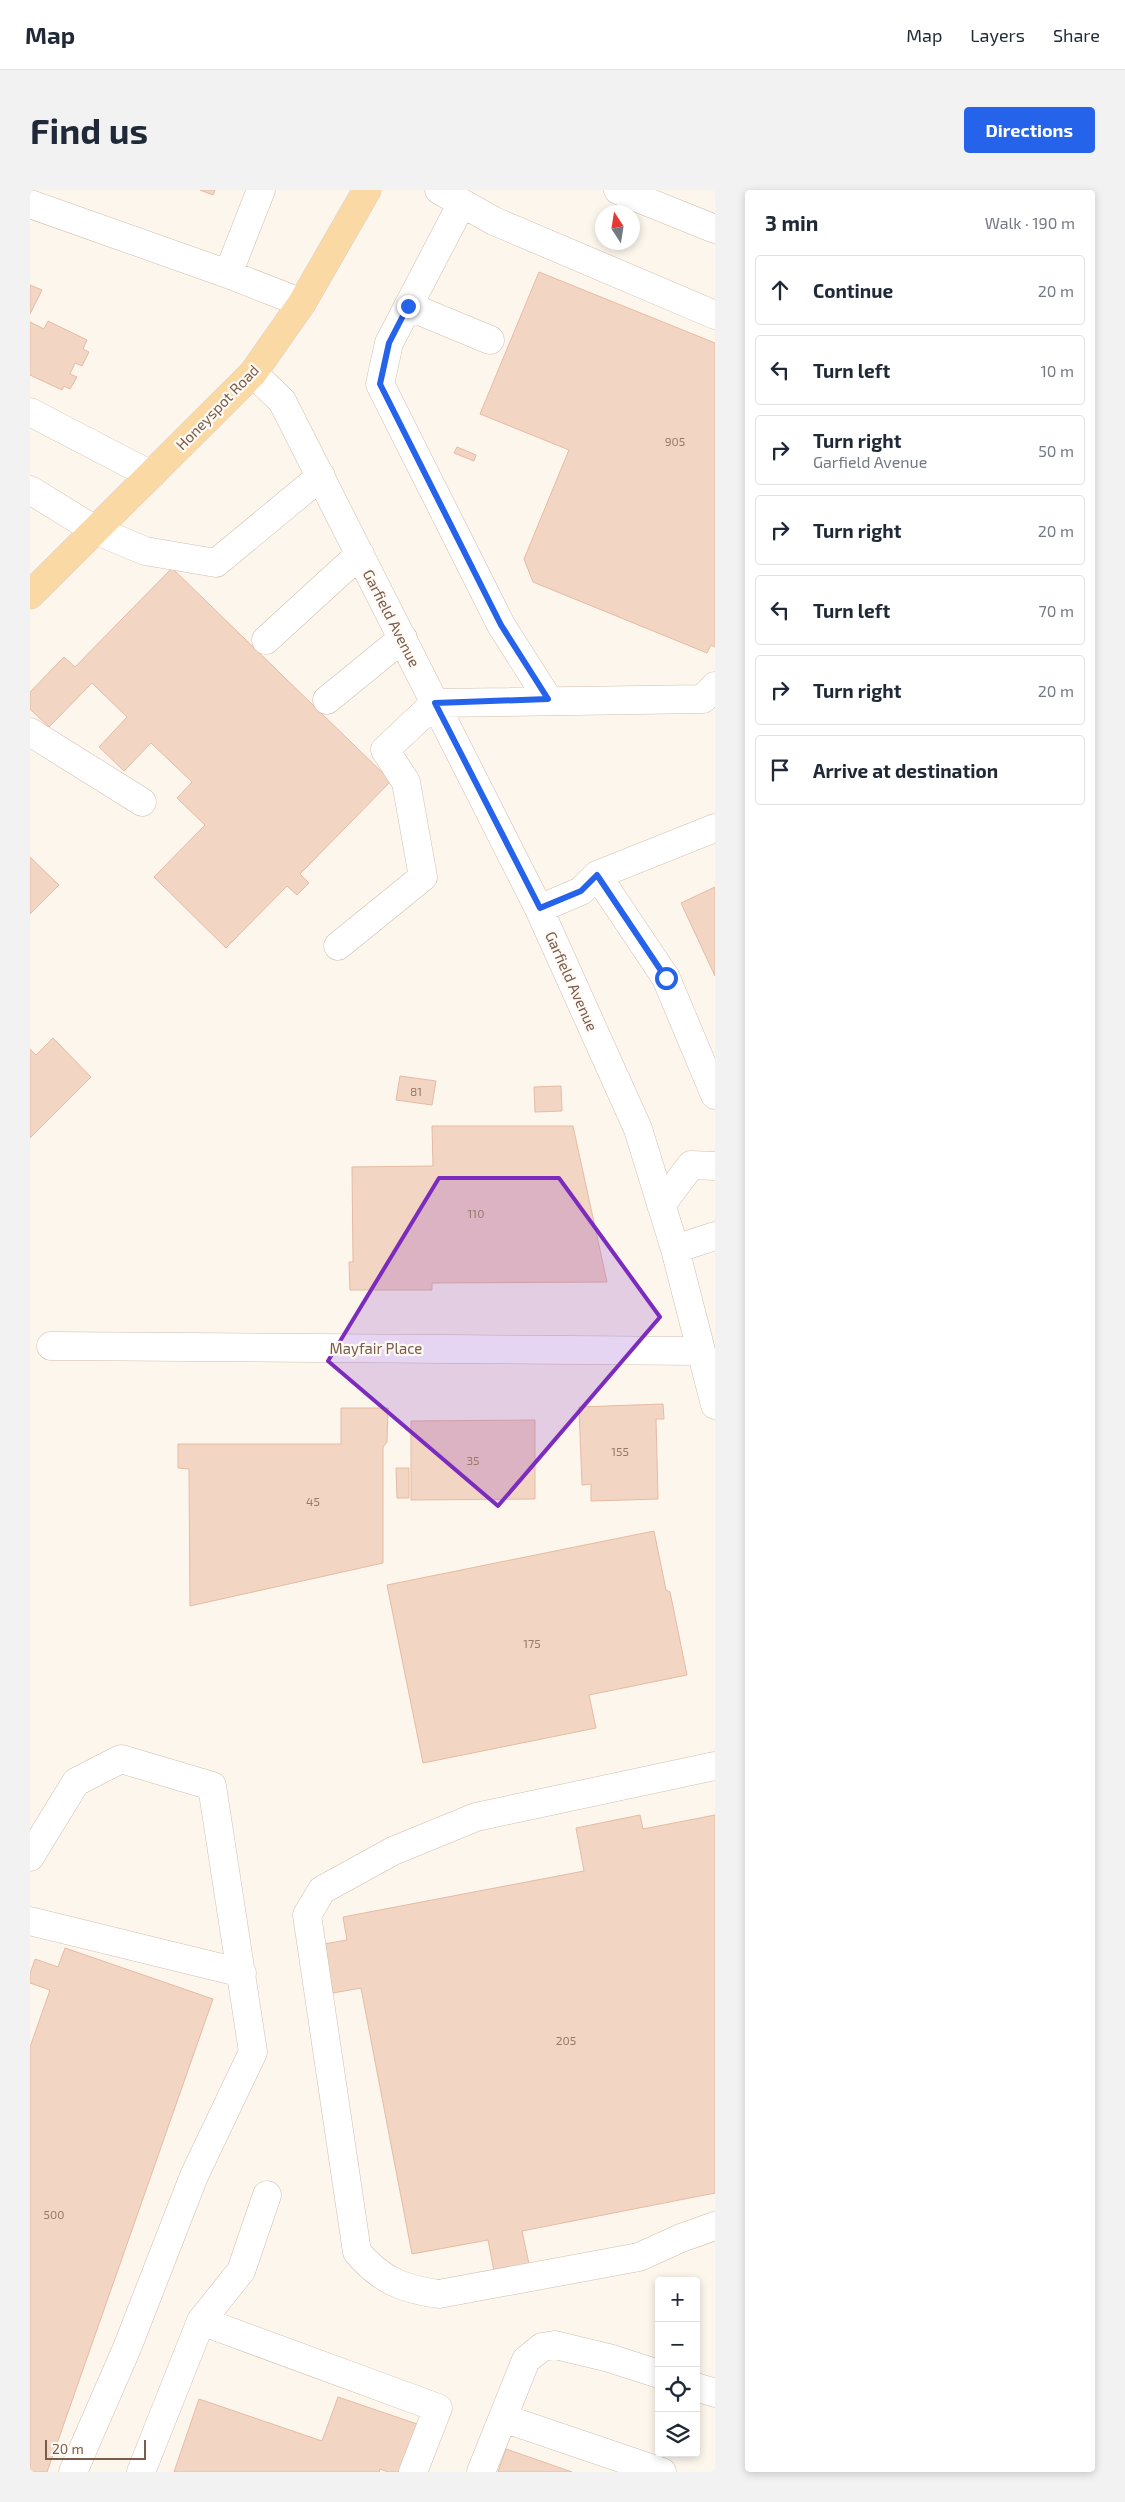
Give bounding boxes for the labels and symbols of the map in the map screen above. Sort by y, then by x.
north arrow [595,205,640,250]
route end [397,295,420,318]
street label: Honeyspot Road [172,361,262,453]
house number: 905 [665,434,685,448]
street label: Garfield Avenue [360,566,424,670]
street label: Garfield Avenue [542,928,602,1034]
route start [655,967,678,990]
house number: 81 [410,1084,422,1098]
house number: 110 [468,1206,484,1220]
street label: Mayfair Place [330,1339,422,1357]
house number: 155 [611,1444,629,1458]
house number: 35 [466,1453,480,1467]
house number: 45 [306,1494,320,1508]
house number: 175 [523,1636,541,1650]
house number: 205 [556,2033,576,2047]
house number: 500 [44,2207,64,2221]
scale bar [45,2437,146,2460]

